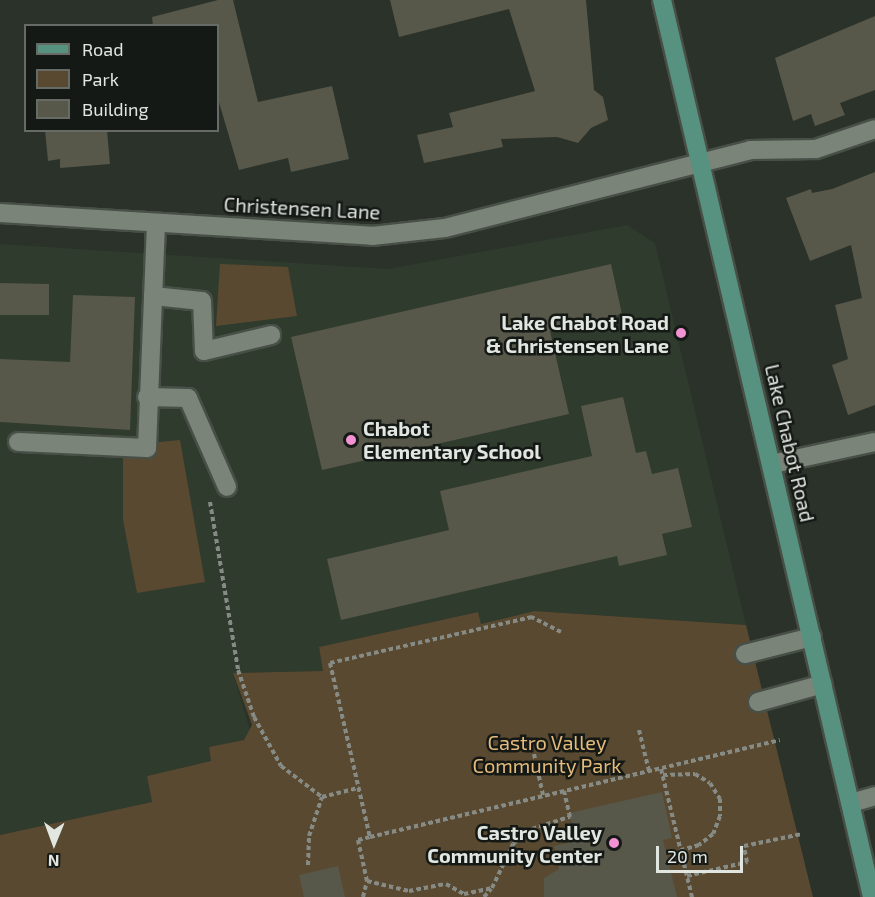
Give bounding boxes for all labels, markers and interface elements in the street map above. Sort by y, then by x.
legend [24,24,219,132]
text: Road [82,38,123,60]
text: Park [82,68,119,90]
text: Building [82,98,149,120]
street label: Christensen Lane [223,192,381,224]
place label: Lake Chabot Road & Christensen Lane [486,310,669,357]
marker: Lake Chabot Road & Christensen Lane [674,326,688,340]
street label: Lake Chabot Road [760,362,820,524]
place label: Chabot Elementary School [363,416,541,463]
marker: Chabot Elementary School [344,433,358,447]
park label: Castro Valley Community Park [472,731,622,778]
north arrow [24,813,84,873]
place label: Castro Valley Community Center [427,820,602,867]
scale bar [659,834,746,872]
marker: Castro Valley Community Center [607,836,621,850]
text: 20 m [667,845,708,867]
text: N [48,852,60,871]

